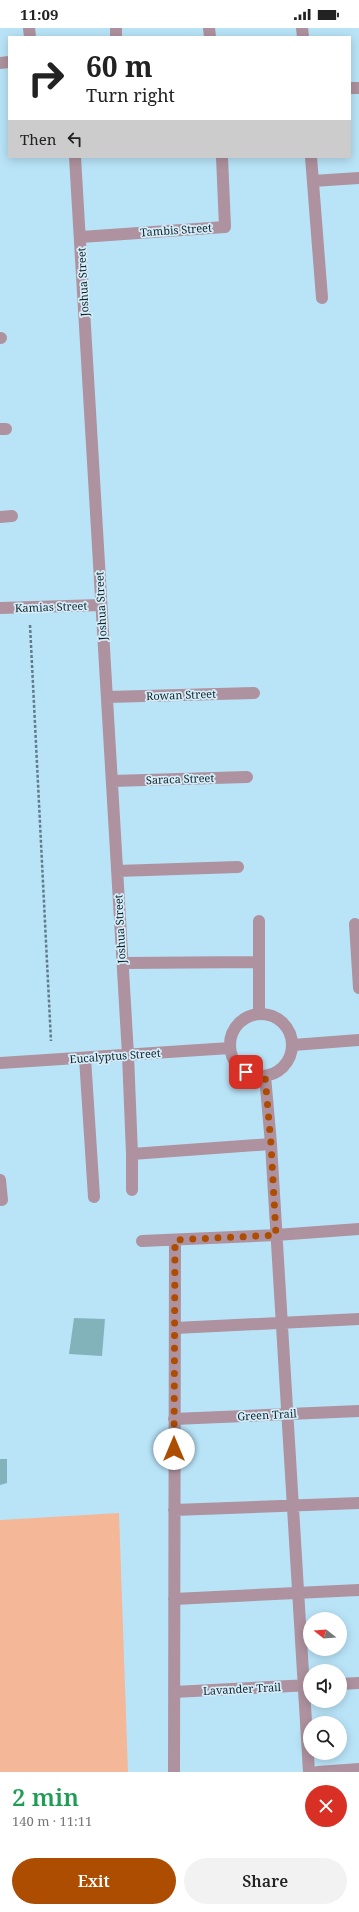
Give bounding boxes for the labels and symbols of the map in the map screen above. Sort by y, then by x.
street label: Tambis Street [140,220,212,239]
street label: Joshua Street [73,247,92,318]
street label: Joshua Street [91,571,110,642]
street label: Kamias Street [14,598,88,615]
street label: Rowan Street [146,686,216,703]
street label: Saraca Street [145,770,215,787]
street label: Joshua Street [110,894,129,965]
street label: Eucalyptus Street [69,1045,161,1066]
pin [229,1055,263,1089]
street label: Green Trail [237,1405,298,1424]
position arrow [153,1428,195,1470]
north arrow [303,1612,347,1656]
street label: Lavander Trail [203,1679,282,1698]

